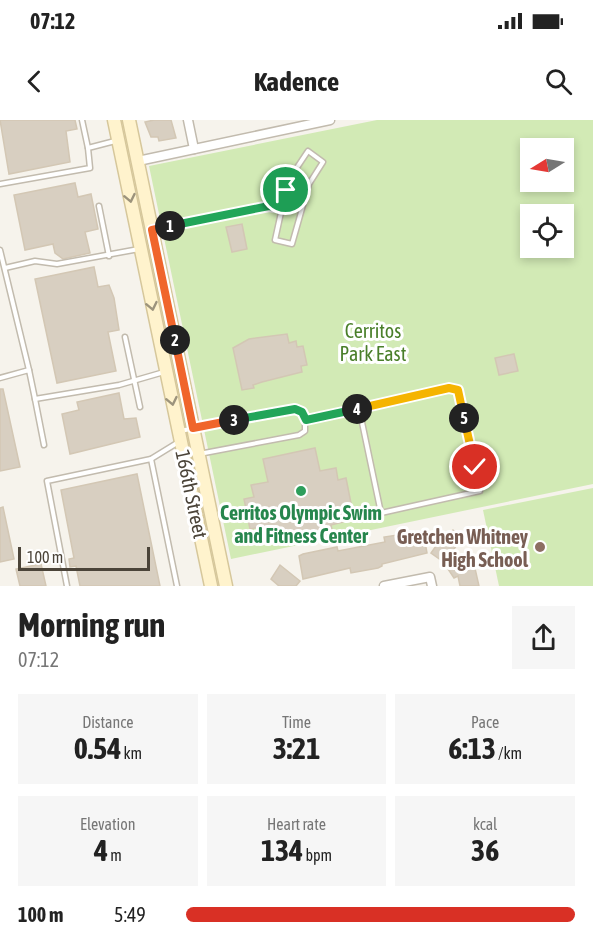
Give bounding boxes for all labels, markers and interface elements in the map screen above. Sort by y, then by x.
text: 07:12 [30,8,75,34]
icon: back [18,65,51,98]
icon: search [542,65,575,98]
text: Kadence [254,66,339,97]
north arrow [520,138,574,192]
map controls [520,138,574,258]
pin [260,164,311,215]
icon: arrive [269,173,302,206]
one-way arrow [123,193,136,203]
button: locate [520,204,574,258]
pin: 1 [155,211,185,241]
text: 1 [166,217,174,235]
one-way arrow [145,301,158,311]
park label: Cerritos Park East [340,319,407,365]
pin: 2 [160,325,190,355]
text: 2 [171,331,179,349]
pin: 4 [342,394,372,424]
one-way arrow [165,396,178,406]
text: 4 [353,400,361,418]
pin: 5 [449,403,479,433]
pin: 3 [219,405,249,435]
text: 5 [460,409,468,427]
text: 3 [230,411,238,429]
pin [449,441,500,492]
street label: 166th Street [171,447,213,541]
icon: check [458,450,491,483]
marker: Cerritos Olympic Swim and Fitness Center [294,484,308,498]
place label: Cerritos Olympic Swim and Fitness Center [220,501,382,547]
place label: Gretchen Whitney High School [397,525,529,571]
marker: Gretchen Whitney High School [533,540,547,554]
scale bar [18,544,150,571]
text: 100 m [27,548,63,566]
text: Morning run [18,606,165,644]
button: share [512,606,575,669]
text: 07:12 [18,648,59,671]
text: Distance [82,713,133,731]
text: Time [282,713,311,731]
text: Pace [471,713,499,731]
text: 0.54 [74,731,121,765]
text: 3:21 [273,731,320,765]
text: 6:13 [448,731,496,765]
text: km [121,744,142,762]
text: /km [496,744,522,762]
text: Elevation [80,815,136,833]
text: Heart rate [267,815,326,833]
text: kcal [473,815,497,833]
text: 4 [94,833,108,867]
text: 134 [261,833,303,867]
text: 36 [471,833,499,867]
text: m [108,846,122,864]
text: bpm [303,846,332,864]
text: 100 m [18,903,63,926]
text: 5:49 [114,903,146,926]

